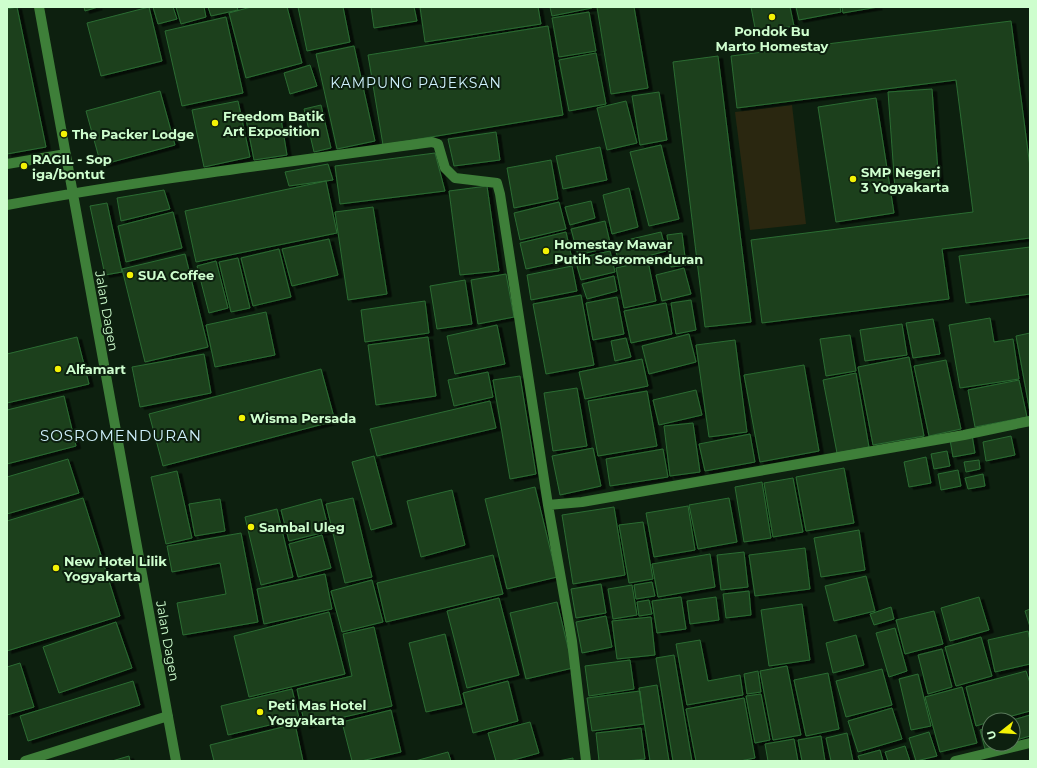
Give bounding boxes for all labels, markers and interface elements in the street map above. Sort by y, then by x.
marker: Pondok Bu Marto Homestay [767,12,777,22]
place label: Pondok Bu Marto Homestay [716,23,829,54]
district label: KAMPUNG PAJEKSAN [330,74,502,92]
place label: Freedom Batik Art Exposition [222,108,324,139]
marker: Freedom Batik Art Exposition [210,118,220,128]
place label: The Packer Lodge [72,126,194,142]
marker: The Packer Lodge [59,129,69,139]
place label: RAGIL - Sop iga/bontut [32,151,112,182]
marker: RAGIL - Sop iga/bontut [19,161,29,171]
place label: SMP Negeri 3 Yogyakarta [860,164,949,195]
marker: SMP Negeri 3 Yogyakarta [848,174,858,184]
place label: Homestay Mawar Putih Sosromenduran [554,236,703,267]
marker: Homestay Mawar Putih Sosromenduran [541,246,551,256]
place label: SUA Coffee [138,267,214,283]
street label: Jalan Dagen [92,268,122,353]
marker: SUA Coffee [125,270,135,280]
place label: Alfamart [65,361,126,377]
marker: Alfamart [53,364,63,374]
place label: Wisma Persada [250,410,356,426]
marker: Wisma Persada [237,413,247,423]
district label: SOSROMENDURAN [40,426,202,445]
place label: Sambal Uleg [259,519,345,535]
marker: Sambal Uleg [246,522,256,532]
place label: New Hotel Lilik Yogyakarta [63,553,167,584]
marker: New Hotel Lilik Yogyakarta [51,563,61,573]
street label: Jalan Dagen [153,598,183,683]
place label: Peti Mas Hotel Yogyakarta [267,697,366,728]
marker: Peti Mas Hotel Yogyakarta [255,707,265,717]
north arrow [981,712,1021,752]
text: U [983,729,999,741]

